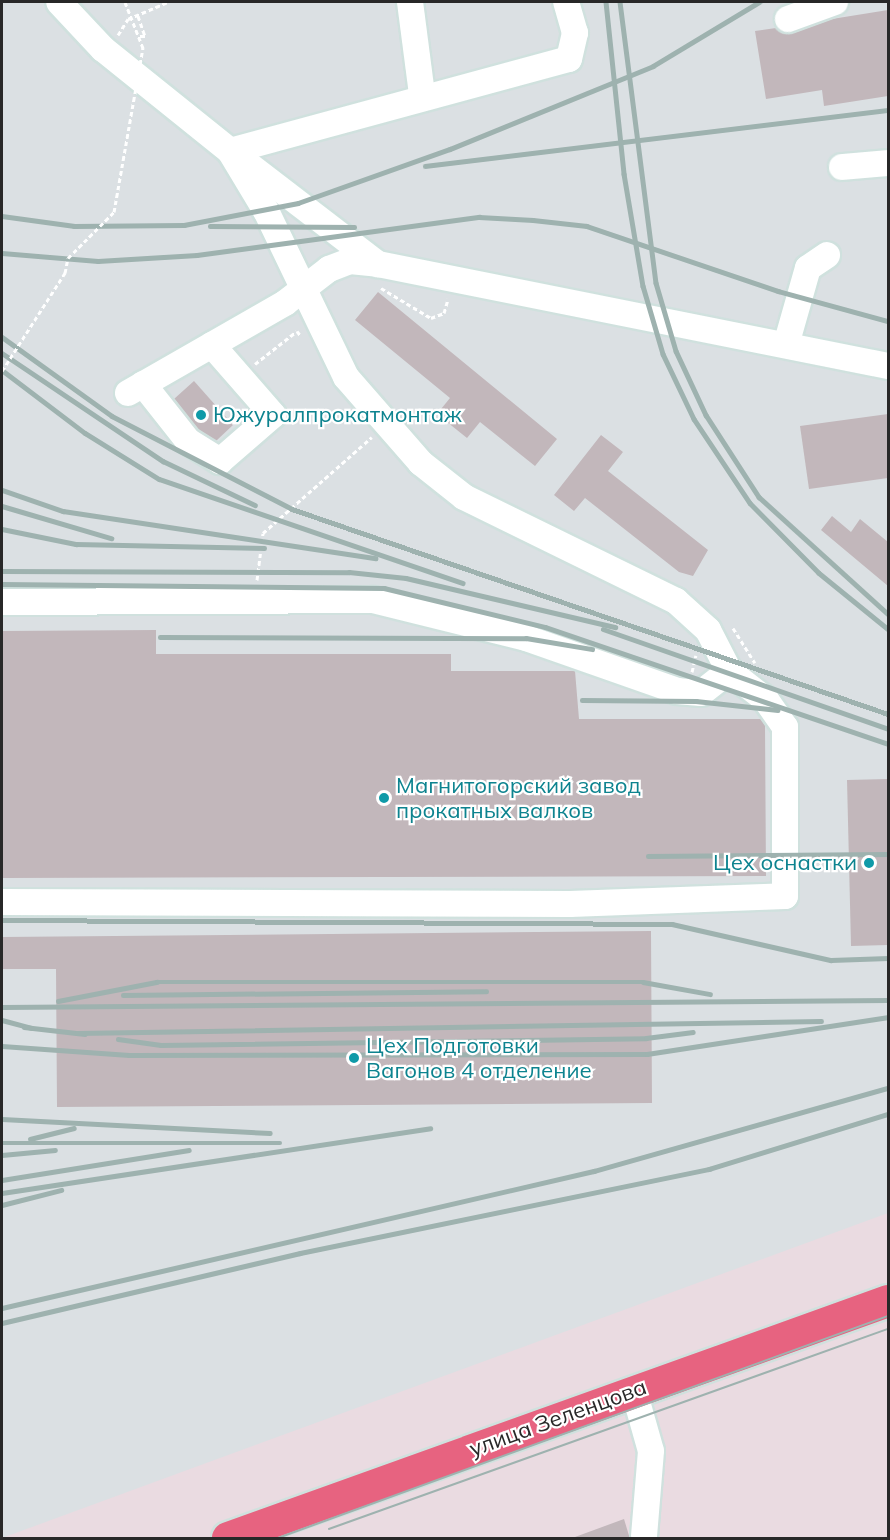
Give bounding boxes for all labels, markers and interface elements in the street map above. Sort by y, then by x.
place label: Южуралпрокатмонтаж [213,402,462,428]
marker: Южуралпрокатмонтаж [194,408,208,422]
place label: Магнитогорский завод прокатных валков [396,772,641,824]
marker: Магнитогорский завод прокатных валков [377,791,391,805]
place label: Цех оснастки [713,850,857,876]
marker: Цех оснастки [862,856,876,870]
place label: Цех Подготовки Вагонов 4 отделение [366,1032,592,1084]
marker: Цех Подготовки Вагонов 4 отделение [347,1051,361,1065]
street label: улица Зеленцова [466,1374,650,1462]

